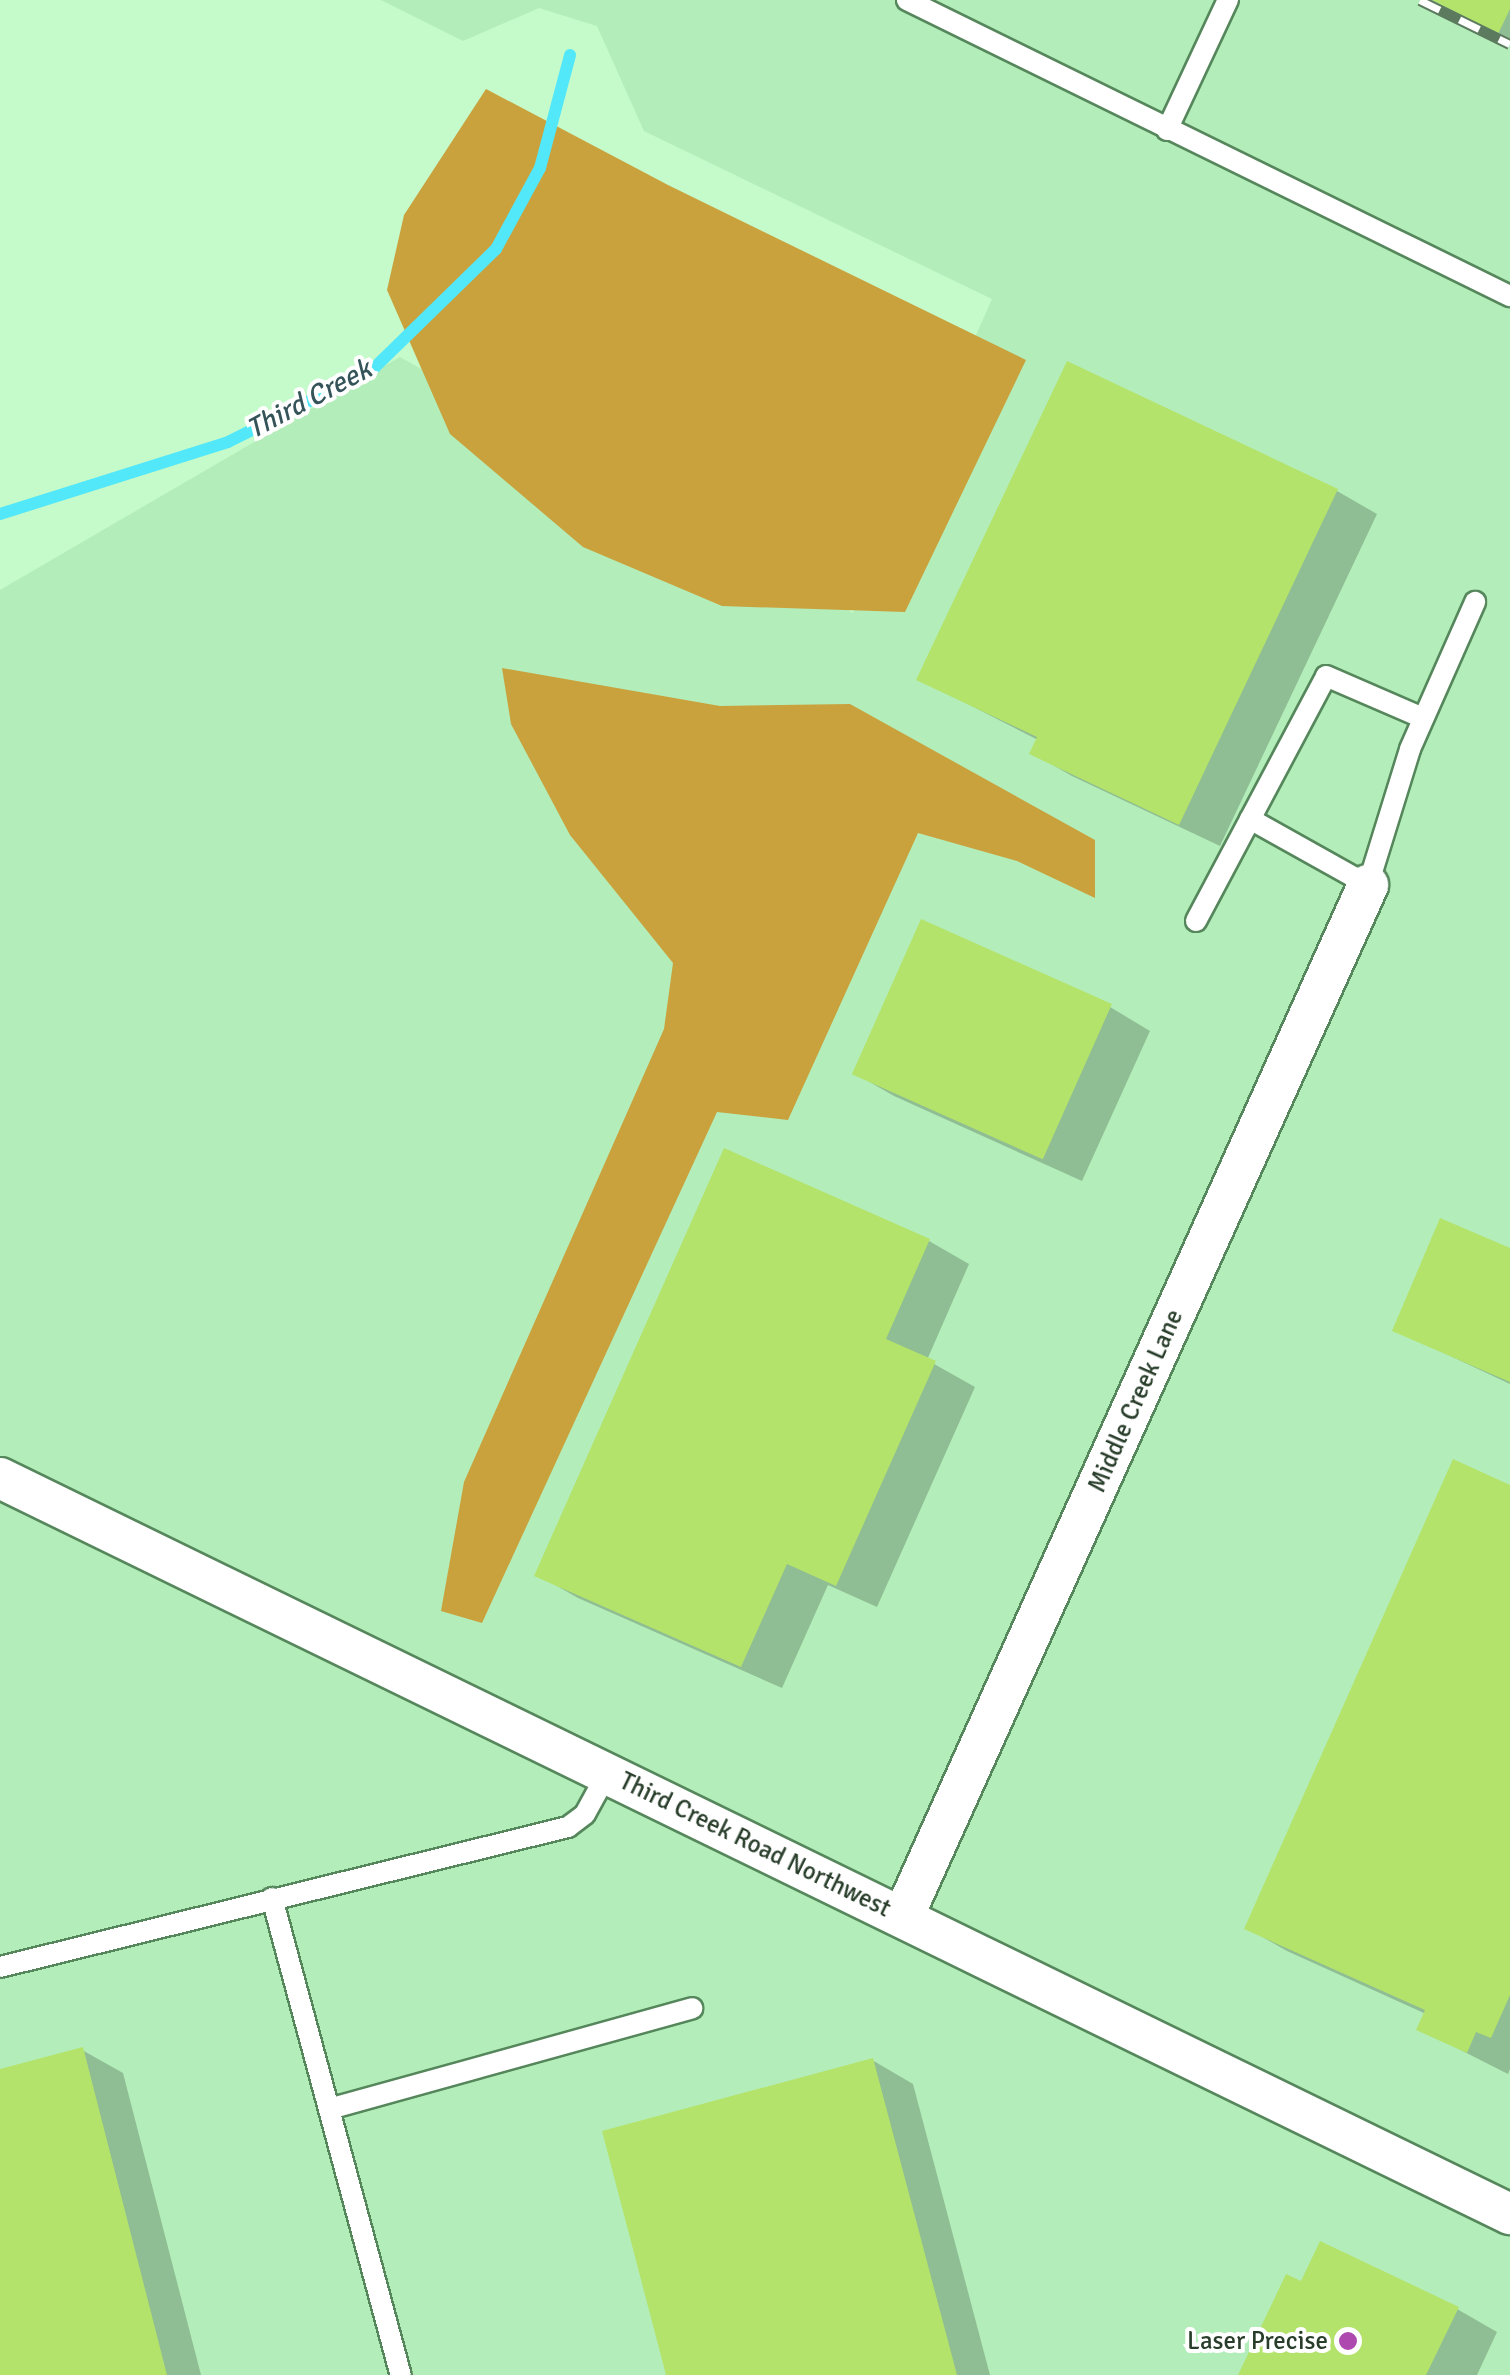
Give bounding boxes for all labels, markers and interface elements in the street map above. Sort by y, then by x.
water label: Third Creek [241,352,377,446]
street label: Middle Creek Lane [1082,1305,1190,1497]
street label: Third Creek Road Northwest [615,1766,895,1924]
place label: Laser Precise [1187,2326,1328,2356]
marker: Laser Precise [1337,2330,1359,2352]

